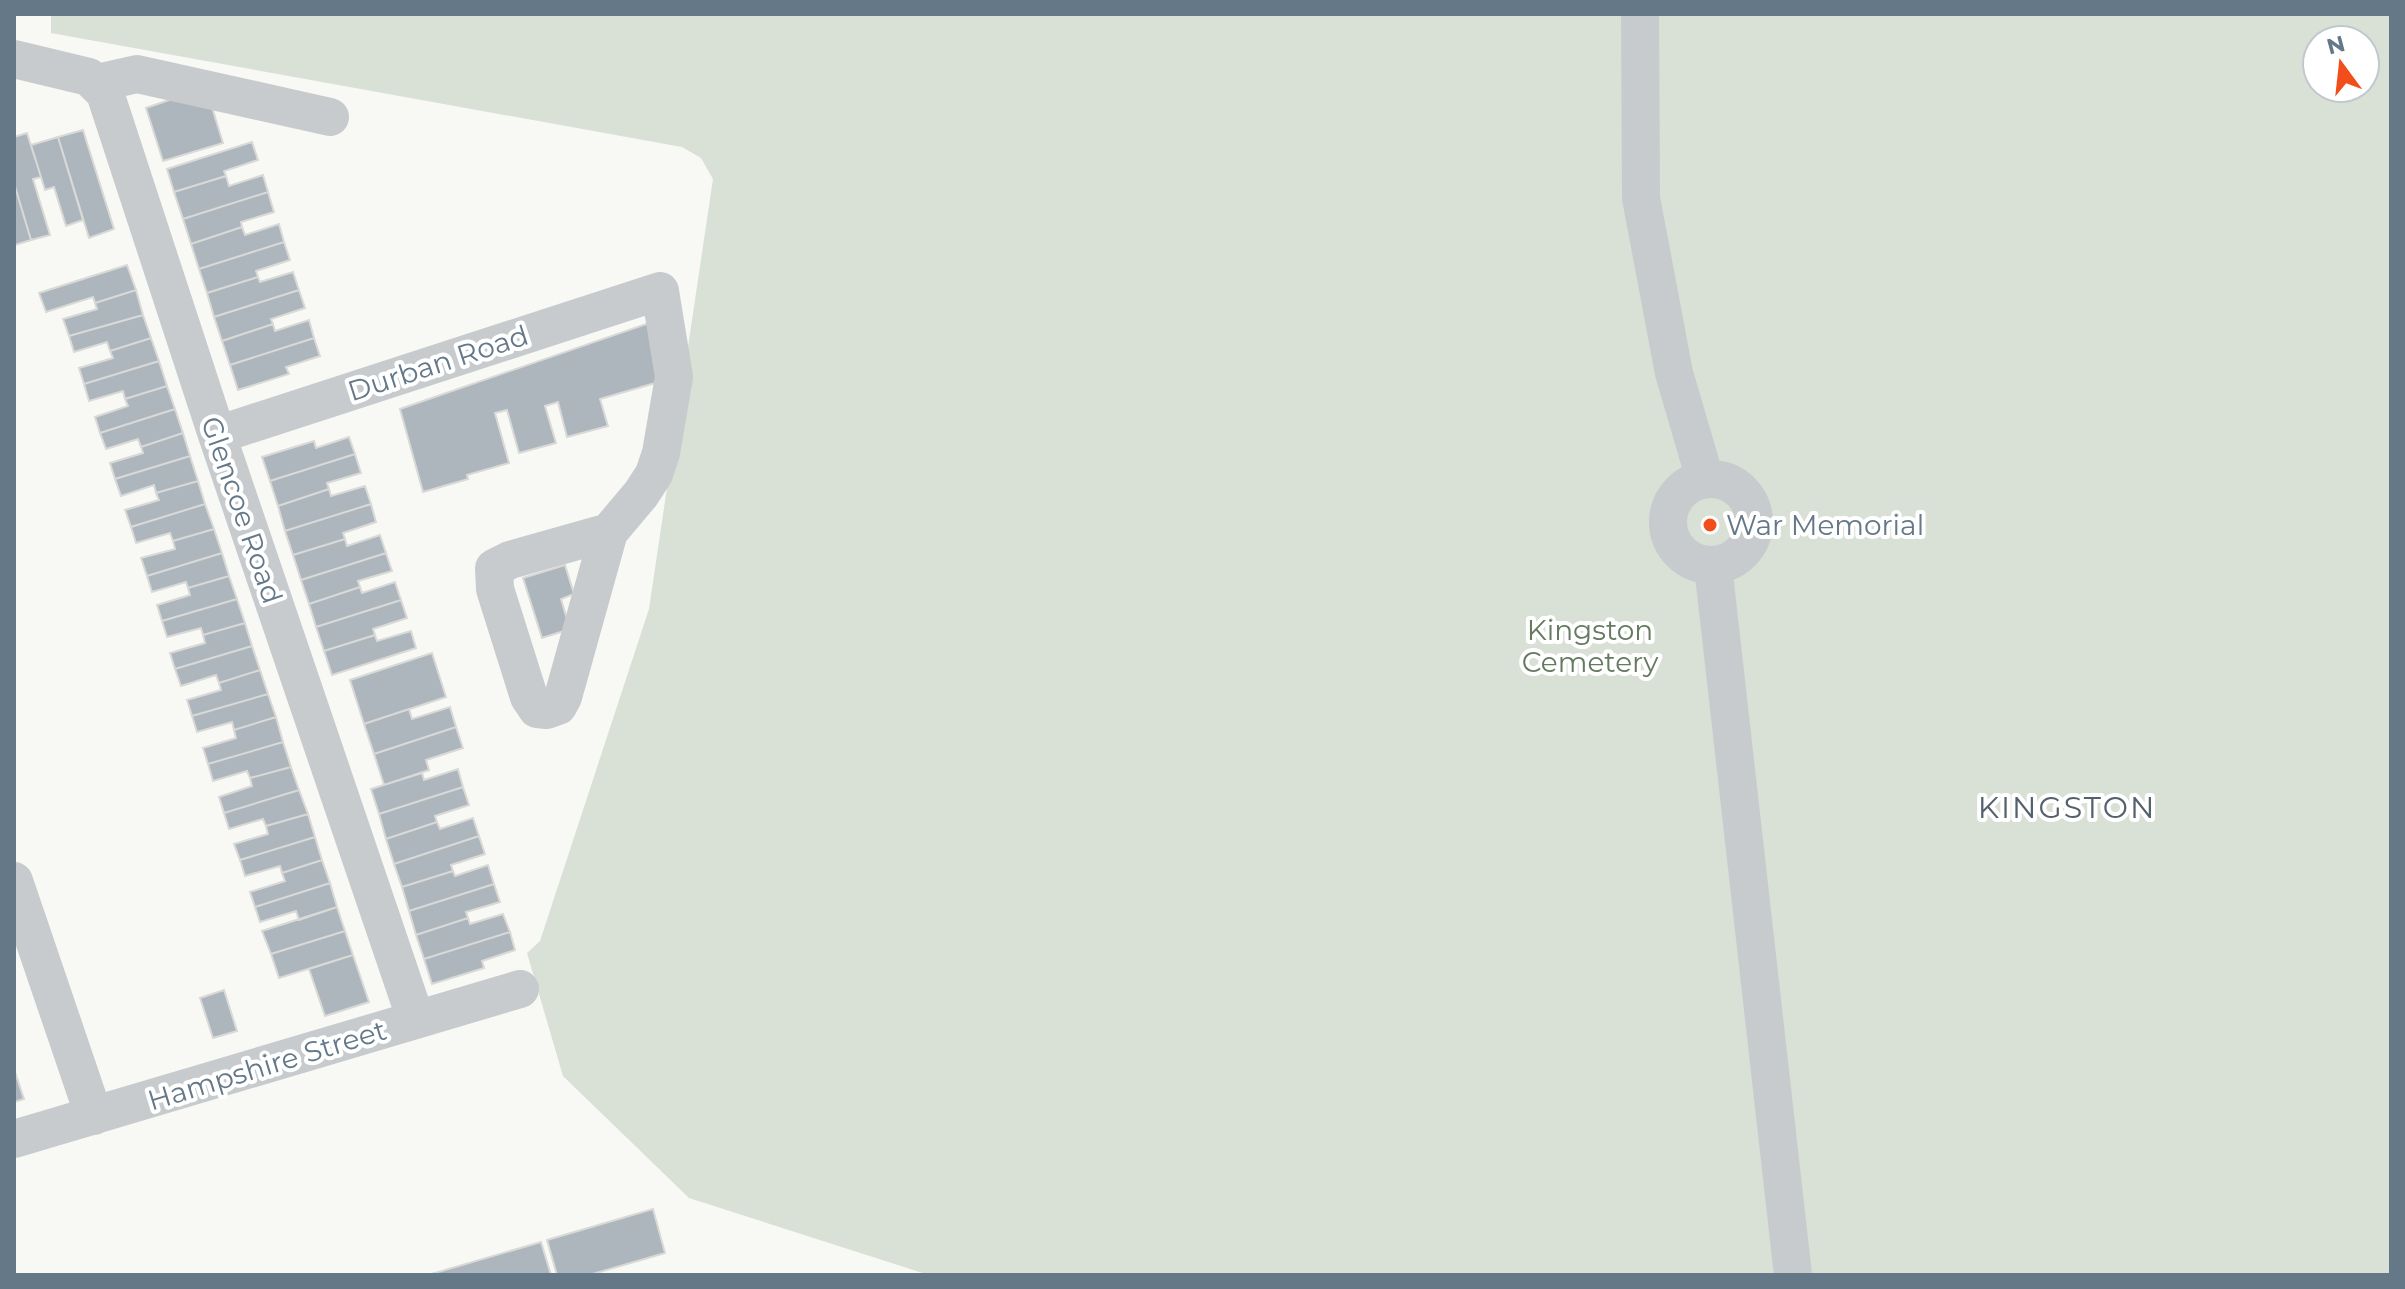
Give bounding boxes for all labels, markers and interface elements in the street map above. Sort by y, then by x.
north arrow [2301,24,2381,104]
text: N [2324,30,2348,61]
street label: Durban Road [343,318,533,408]
street label: Glencoe Road [194,412,290,608]
place label: War Memorial [1726,508,1924,542]
marker: War Memorial [1701,516,1719,534]
park label: Kingston Cemetery [1522,613,1659,679]
district label: KINGSTON [1978,789,2156,826]
street label: Hampshire Street [144,1013,390,1117]

